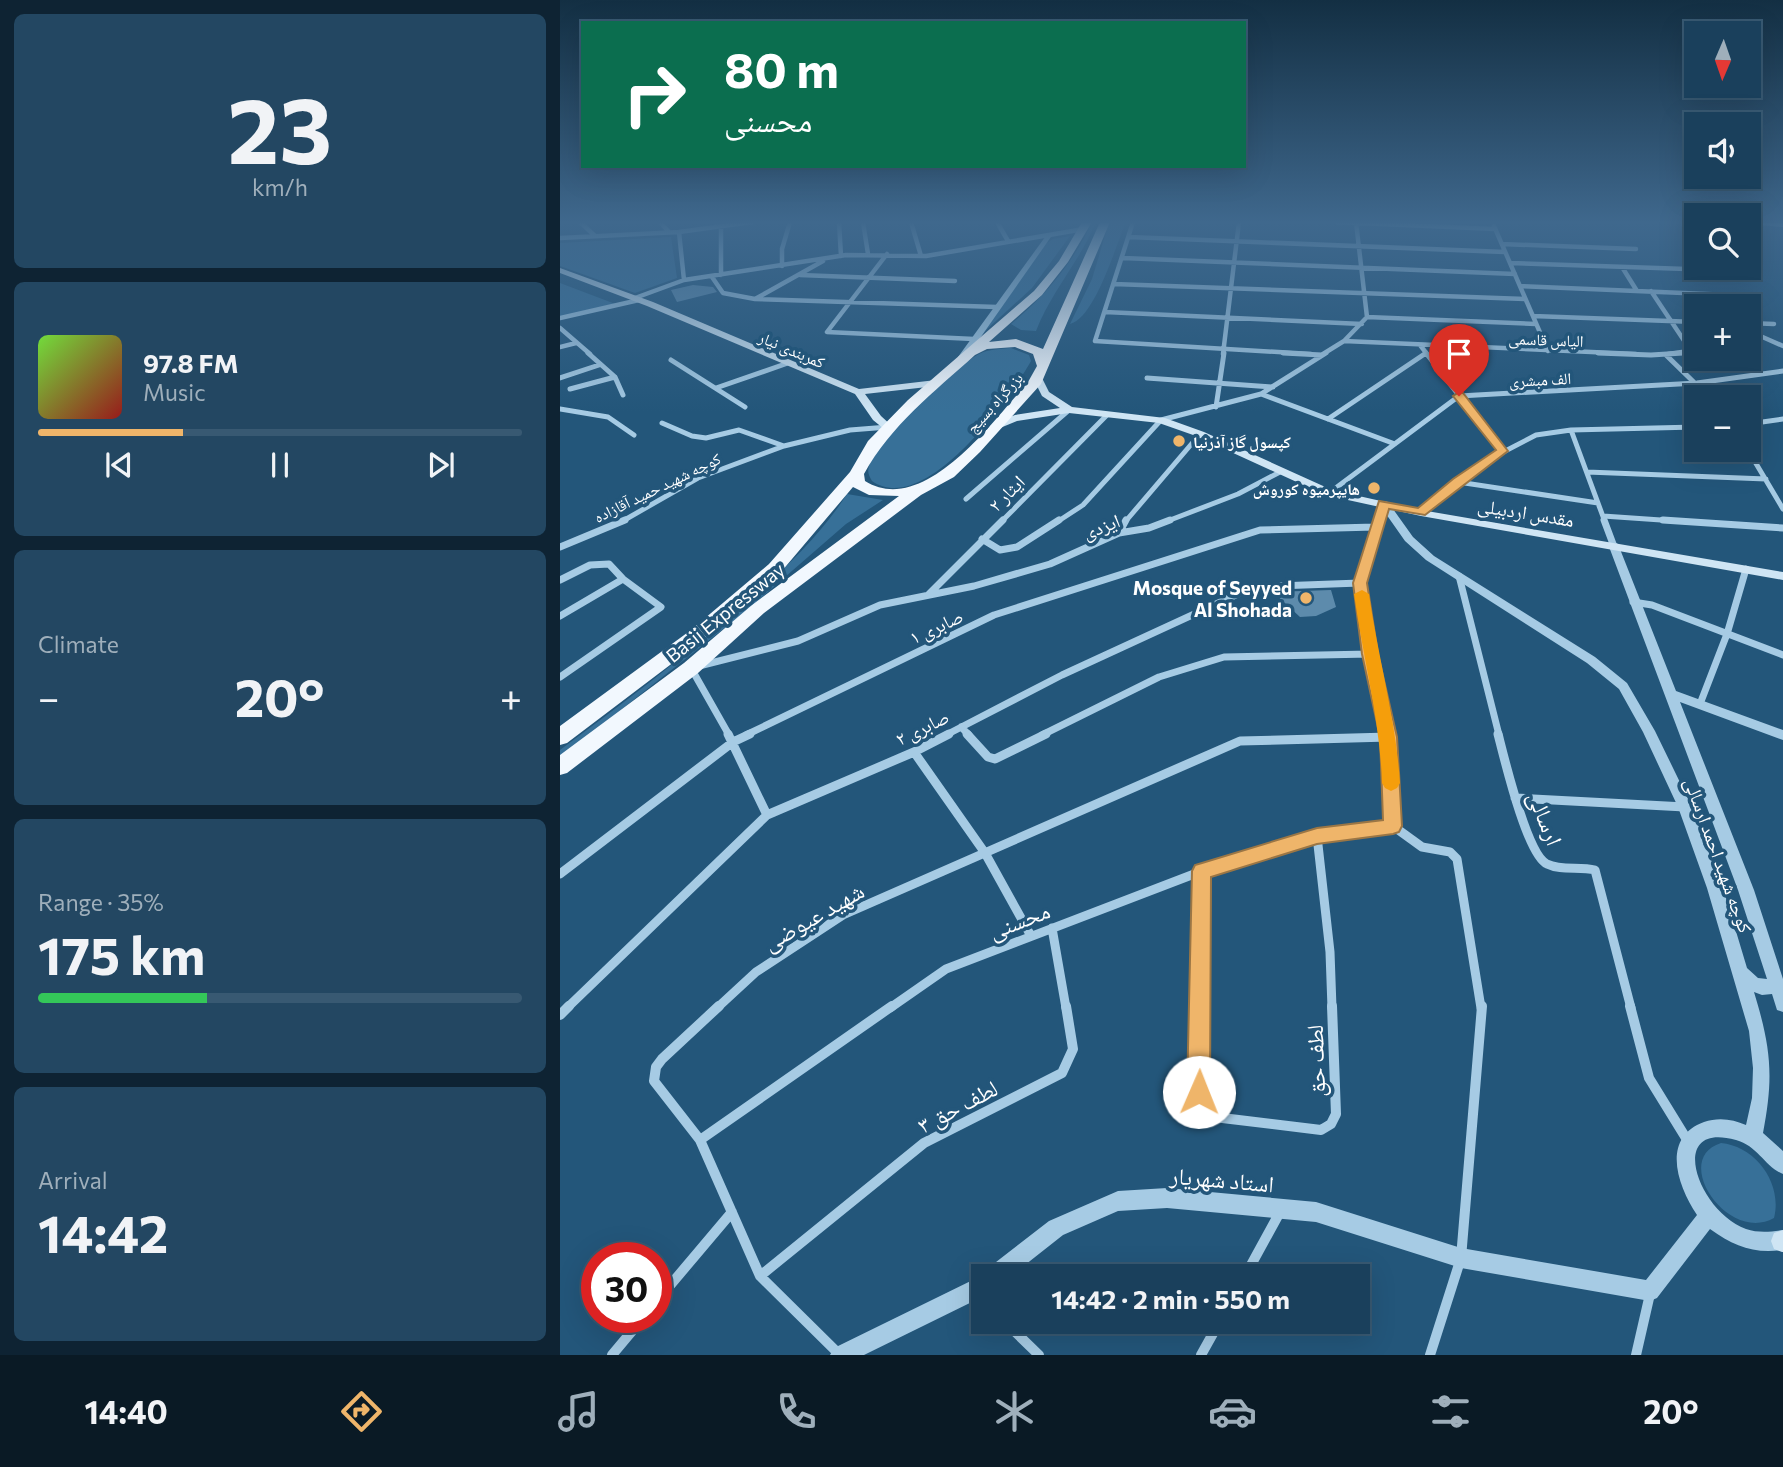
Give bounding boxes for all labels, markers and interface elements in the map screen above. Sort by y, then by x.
north arrow [1684,21,1760,98]
map controls [1684,21,1761,462]
text: 80 m [724,38,839,98]
icon: right [609,49,700,140]
text: 23 [228,71,332,183]
text: محسنی [724,99,812,139]
button: sound [1684,112,1761,189]
text: km/h [252,173,308,201]
button: search [1684,203,1761,280]
button: + [1684,294,1761,371]
pin [1429,324,1489,396]
street label: کمربندی نیار [754,326,828,373]
street label: الیاس قاسمی [1508,328,1584,352]
icon: arrive [1440,335,1478,373]
text: 97.8 FM [143,347,239,378]
street label: بزرگراه بسیج [962,368,1028,438]
street label: الف مبشری [1508,368,1572,392]
text: Music [143,378,206,406]
button: − [1684,385,1761,462]
place label: کپسول گاز آذرنیا [1193,432,1291,452]
marker: کپسول گاز آذرنیا [1171,433,1187,449]
icon: previous [100,446,138,484]
icon: pause [261,446,299,484]
icon: next [422,446,460,484]
street label: کوچه شهید حمید آقازاده [591,448,724,527]
street label: ایثار ۲ [983,470,1030,517]
place label: هایپرمیوه کوروش [1253,479,1360,499]
marker: هایپرمیوه کوروش [1366,480,1382,496]
street label: مقدس اردبیلی [1476,493,1576,532]
street label: ایزدی [1079,508,1123,545]
street label: Basij Expressway [661,557,789,667]
place label: Mosque of Seyyed Al Shohada [1133,576,1292,621]
marker: Mosque of Seyyed Al Shohada [1298,590,1314,606]
street label: صابری ۱ [906,604,967,649]
text: Climate [38,630,119,658]
text: 20° [235,664,325,728]
text: − [38,673,60,720]
text: + [500,673,522,720]
street label: صابری ۲ [892,704,953,751]
street label: کوچه شهید احمد ارسالی [1679,774,1758,936]
street label: ارسالی [1522,787,1569,850]
street label: شهید عیوضی [757,876,869,957]
text: Range · 35% [38,888,164,916]
street label: محسنی [984,896,1054,945]
text: 175 km [38,922,205,986]
street label: لطف حق [1300,1025,1331,1097]
position arrow [1162,1055,1236,1129]
street label: لطف حق ۳ [912,1073,1002,1140]
street label: استاد شهریار [1168,1160,1275,1198]
text: Arrival [38,1166,108,1194]
text: 14:42 [38,1200,168,1264]
speed limit sign: 30 [581,1242,672,1333]
text: 14:42 · 2 min · 550 m [1051,1283,1290,1314]
icon: directions [337,1387,386,1436]
icon: music [554,1387,603,1436]
icon: phone [772,1387,821,1436]
icon: climate [990,1387,1039,1436]
icon: car [1208,1387,1257,1436]
icon: filters [1426,1387,1475,1436]
text: 14:40 [84,1391,168,1431]
text: 20° [1643,1391,1699,1431]

